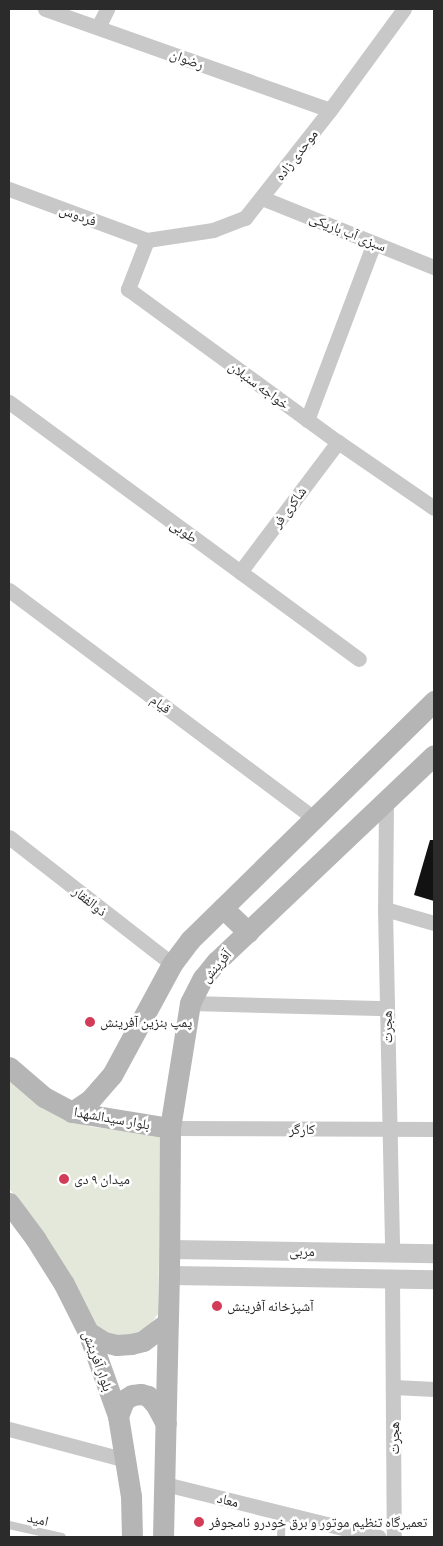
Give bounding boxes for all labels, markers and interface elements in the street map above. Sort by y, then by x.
street label: رضوان [168,45,206,73]
street label: موحدی زاده [271,126,321,184]
street label: فردوس [57,201,99,229]
street label: سبزی آب باریکی [307,209,389,255]
street label: خواجه سنبلان [225,357,293,413]
street label: شاکری فر [268,483,310,531]
street label: طوبی [167,516,201,546]
street label: قیام [147,691,175,717]
street label: ذوالفقار [70,883,110,919]
street label: آفرینش [197,946,235,986]
street label: هجرت [378,1010,396,1044]
place label: پمپ بنزین آفرینش [100,1014,192,1030]
marker: پمپ بنزین آفرینش [84,1016,96,1028]
street label: بلوار سیدالشهدا [73,1103,151,1133]
street label: کارگر [289,1121,315,1137]
place label: میدان ۹ دی [74,1171,130,1187]
marker: میدان ۹ دی [58,1173,70,1185]
street label: مربی [289,1242,315,1260]
place label: آشپزخانه آفرینش [227,1298,314,1314]
marker: آشپزخانه آفرینش [211,1300,223,1312]
street label: بلوار آفرینش [79,1328,117,1394]
street label: هجرت [386,1422,402,1454]
street label: معاد [216,1489,240,1511]
street label: امید [26,1508,50,1530]
place label: تعمیرگاه تنظیم موتور و برق خودرو نامجوفر [209,1514,427,1530]
marker: تعمیرگاه تنظیم موتور و برق خودرو نامجوفر [193,1516,205,1528]

